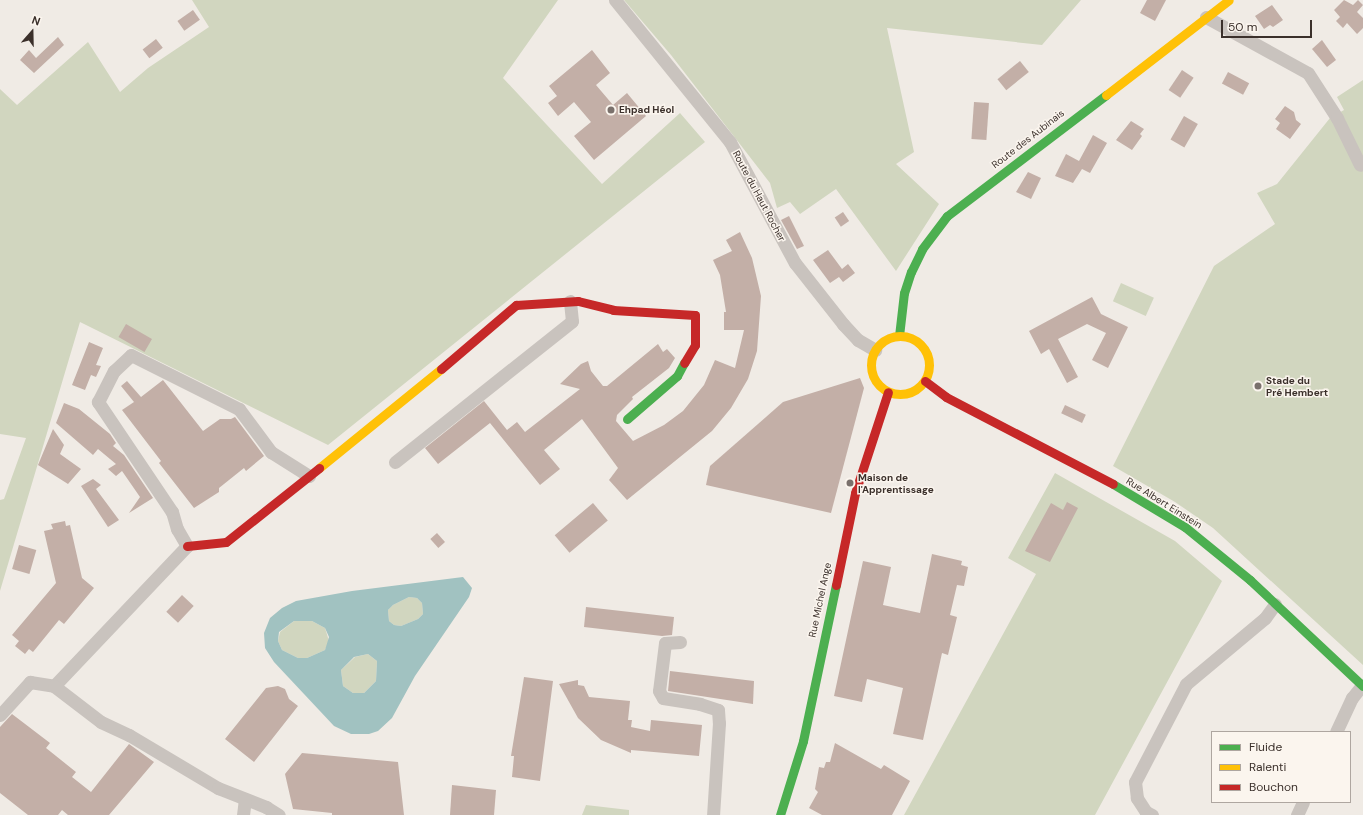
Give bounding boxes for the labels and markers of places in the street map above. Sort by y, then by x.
place label: Ehpad Héol [619,104,674,116]
marker: Ehpad Héol [606,105,616,115]
place label: Stade du Pré Hembert [1266,374,1328,398]
marker: Stade du Pré Hembert [1253,381,1263,391]
place label: Maison de l'Apprentissage [858,471,934,494]
marker: Maison de l'Apprentissage [845,478,855,488]

